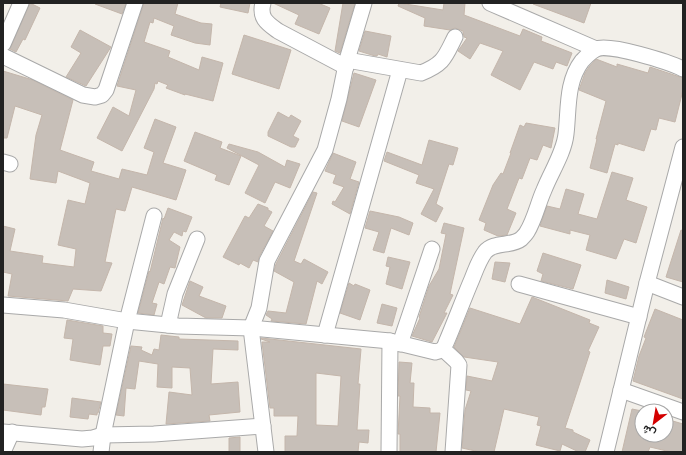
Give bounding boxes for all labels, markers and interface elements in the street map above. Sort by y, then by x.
north arrow [634,403,674,443]
text: ش [640,422,658,441]

